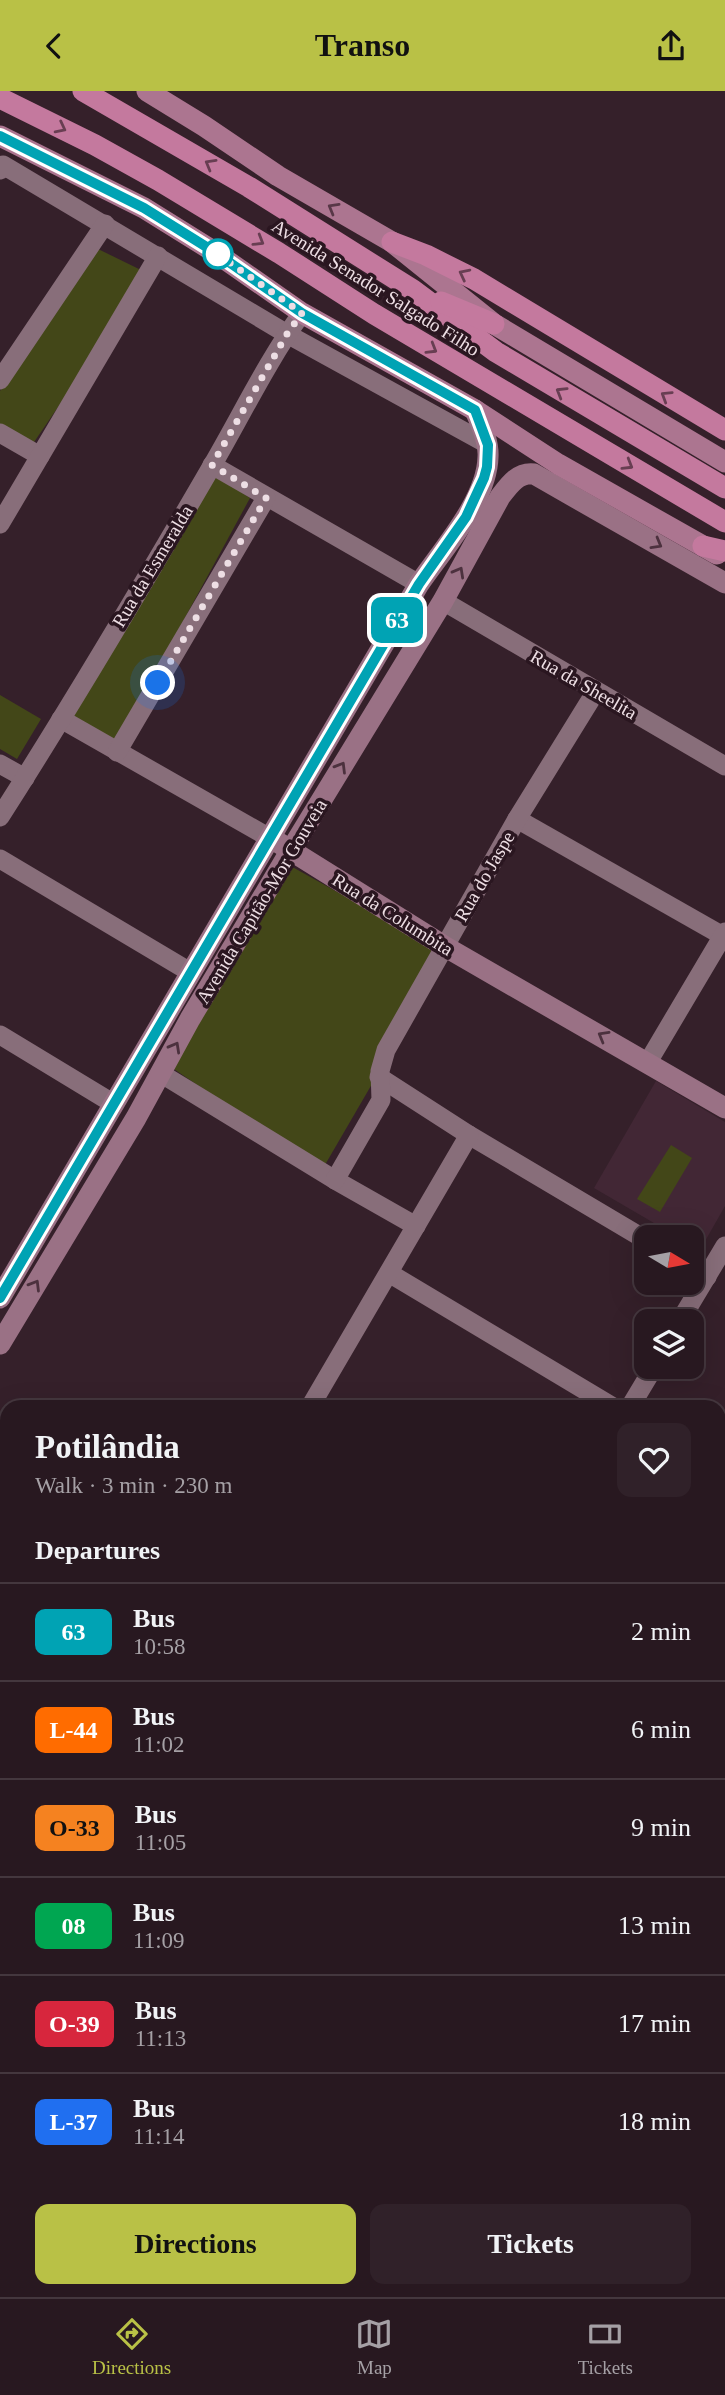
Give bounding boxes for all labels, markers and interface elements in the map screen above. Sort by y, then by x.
icon: back [35,27,73,65]
text: Transo [315,27,410,63]
icon: share [652,27,690,65]
one-way arrow [54,119,66,133]
one-way arrow [204,159,217,172]
one-way arrow [328,203,341,216]
street label: Avenida Senador Salgado Filho [268,215,483,360]
one-way arrow [251,232,264,245]
unlabelled marker [203,239,233,269]
one-way arrow [458,269,471,283]
one-way arrow [425,341,438,354]
one-way arrow [555,387,568,400]
one-way arrow [661,391,674,404]
one-way arrow [621,456,634,469]
street label: Rua da Esmeralda [108,501,197,631]
one-way arrow [650,536,663,549]
one-way arrow [451,567,464,579]
line badge: 63 [366,597,428,643]
text: 63 [385,607,409,633]
street label: Rua da Sheelita [527,646,641,724]
your location [140,665,175,700]
one-way arrow [333,761,346,774]
street label: Avenida Capitão-Mor Gouveia [192,795,331,1007]
street label: Rua do Jaspe [450,828,519,925]
street label: Rua da Columbita [329,869,457,960]
one-way arrow [597,1032,610,1045]
one-way arrow [167,1041,180,1054]
north arrow [634,1225,704,1295]
map controls [634,1225,704,1379]
one-way arrow [27,1280,40,1293]
button: layers [634,1309,704,1379]
button: heart [617,1423,691,1497]
text: Potilândia [35,1429,180,1465]
text: Walk · 3 min · 230 m [35,1473,232,1498]
text: Departures [35,1536,160,1565]
text: Bus [133,1604,175,1633]
text: 2 min [631,1617,691,1646]
text: 63 [62,1619,86,1645]
text: 10:58 [133,1634,185,1659]
text: Bus [133,1702,175,1731]
text: 6 min [631,1715,691,1744]
text: L-44 [50,1717,98,1743]
text: 11:02 [133,1732,185,1757]
text: Bus [135,1800,177,1829]
text: 9 min [631,1813,691,1842]
text: O-33 [49,1815,100,1841]
text: 11:05 [135,1830,186,1855]
text: Bus [133,1898,175,1927]
text: 13 min [618,1911,691,1940]
text: 08 [62,1913,86,1939]
text: 11:09 [133,1928,185,1953]
text: Bus [135,1996,177,2025]
text: 17 min [618,2009,691,2038]
text: O-39 [49,2011,100,2037]
text: 11:13 [135,2026,186,2051]
text: Bus [133,2094,175,2123]
text: 18 min [618,2107,691,2136]
text: L-37 [50,2109,98,2135]
text: 11:14 [133,2124,185,2149]
button: Directions [35,2204,356,2284]
button: Tickets [370,2204,691,2284]
tab: Directions [92,2315,171,2379]
tab: Map [355,2315,393,2379]
tab: Tickets [578,2315,633,2379]

